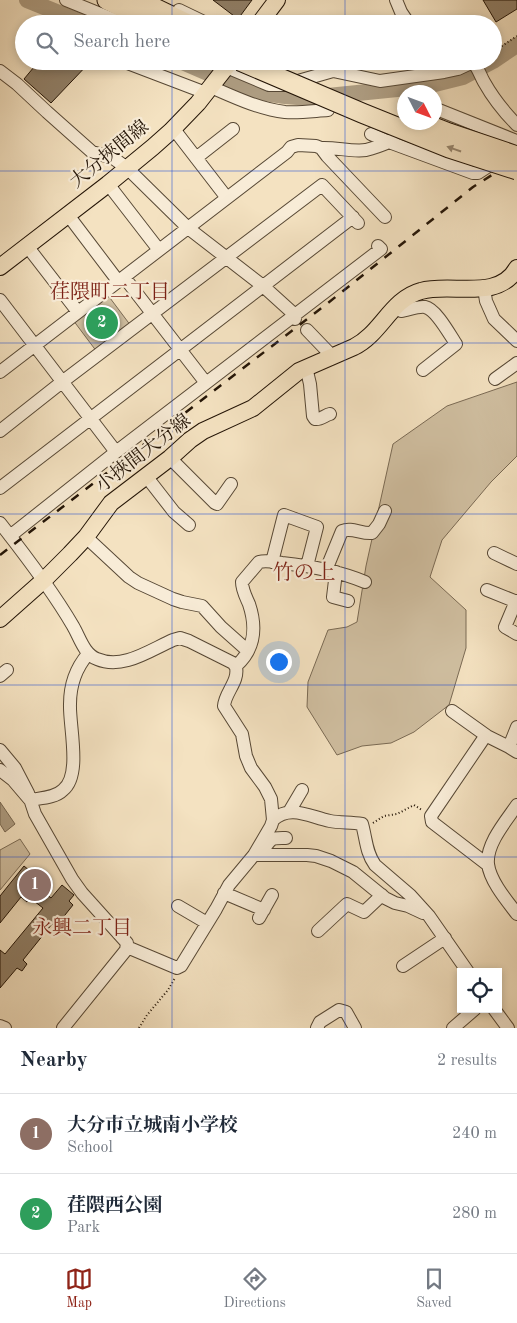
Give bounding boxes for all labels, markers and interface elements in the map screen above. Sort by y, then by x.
search box [15,15,502,70]
icon: search [33,29,61,57]
text: Search here [73,33,170,52]
north arrow [397,85,442,130]
street label: 大分挾間線 [65,115,153,192]
one-way arrow [446,145,461,153]
district label: 荏隈町二丁目 [50,281,170,303]
pin: 2 [86,304,118,342]
street label: 小挾間大分線 [91,409,195,497]
district label: 竹の上 [273,561,336,584]
your location [266,649,292,675]
pin: 1 [19,866,51,904]
district label: 永興二丁目 [32,917,132,939]
map controls [457,968,502,1013]
button: locate [457,968,502,1013]
text: Nearby [20,1050,88,1071]
text: 2 results [437,1053,497,1069]
text: 大分市立城南小学校 [67,1117,238,1136]
text: 1 [31,1126,41,1142]
text: 240 m [452,1126,497,1142]
text: School [67,1140,113,1156]
text: 荏隈西公園 [67,1197,162,1216]
text: 2 [31,1206,41,1222]
text: 280 m [452,1206,497,1222]
text: Park [67,1220,100,1236]
tab: Map [65,1265,93,1312]
tab: Directions [224,1265,286,1312]
tab: Saved [416,1265,452,1312]

